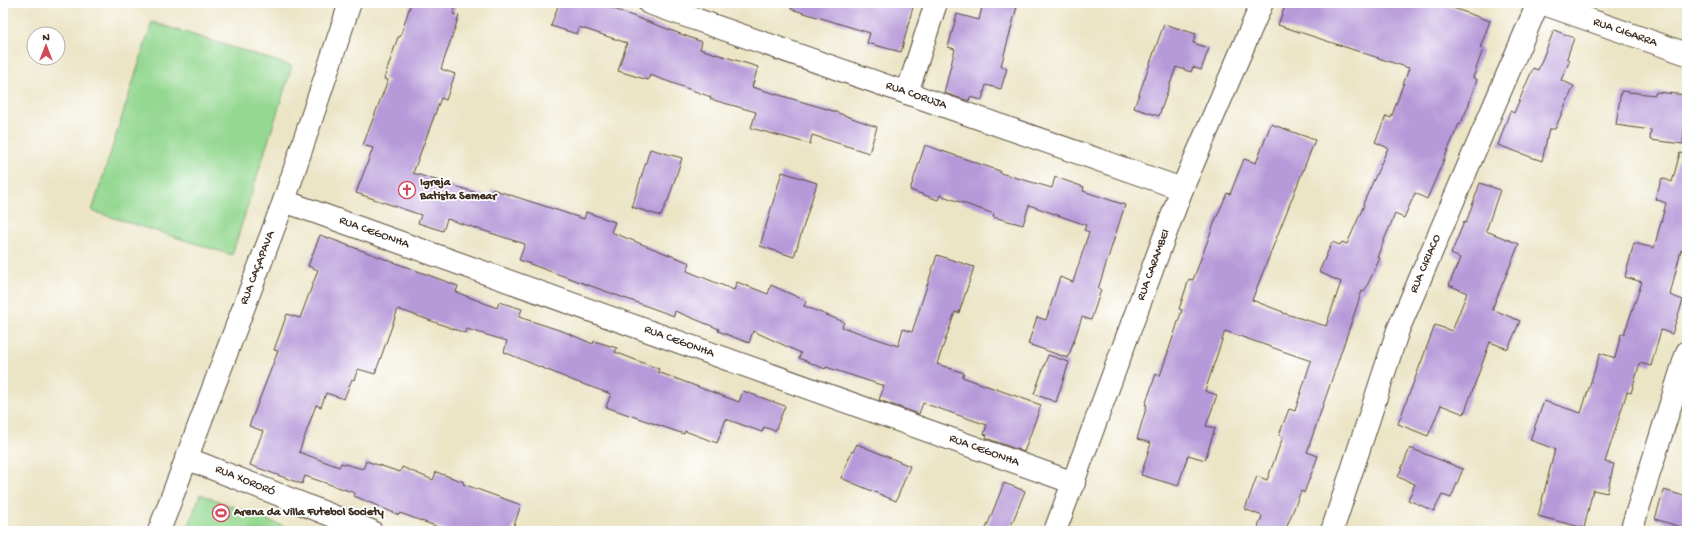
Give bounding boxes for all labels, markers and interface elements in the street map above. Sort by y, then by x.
street label: RUA CIGARRA [1591,16,1660,51]
north arrow [26,26,66,66]
text: N [42,32,50,44]
street label: RUA CORUJA [884,79,949,113]
place label: Igreja Batista Semear [419,176,498,204]
church icon: Igreja Batista Semear [397,180,417,200]
street label: RUA CEGONHA [337,214,412,252]
street label: RUA CARAMBEI [1135,227,1173,303]
street label: RUA CAÇAPAVA [238,228,279,307]
street label: RUA CIRIACO [1407,232,1445,296]
street label: RUA CEGONHA [642,323,717,361]
street label: RUA CEGONHA [947,432,1022,470]
street label: RUA XORORÓ [213,463,277,499]
sports icon: Arena da Villa Futebol Society [211,503,231,523]
place label: Arena da Villa Futebol Society [233,506,384,520]

